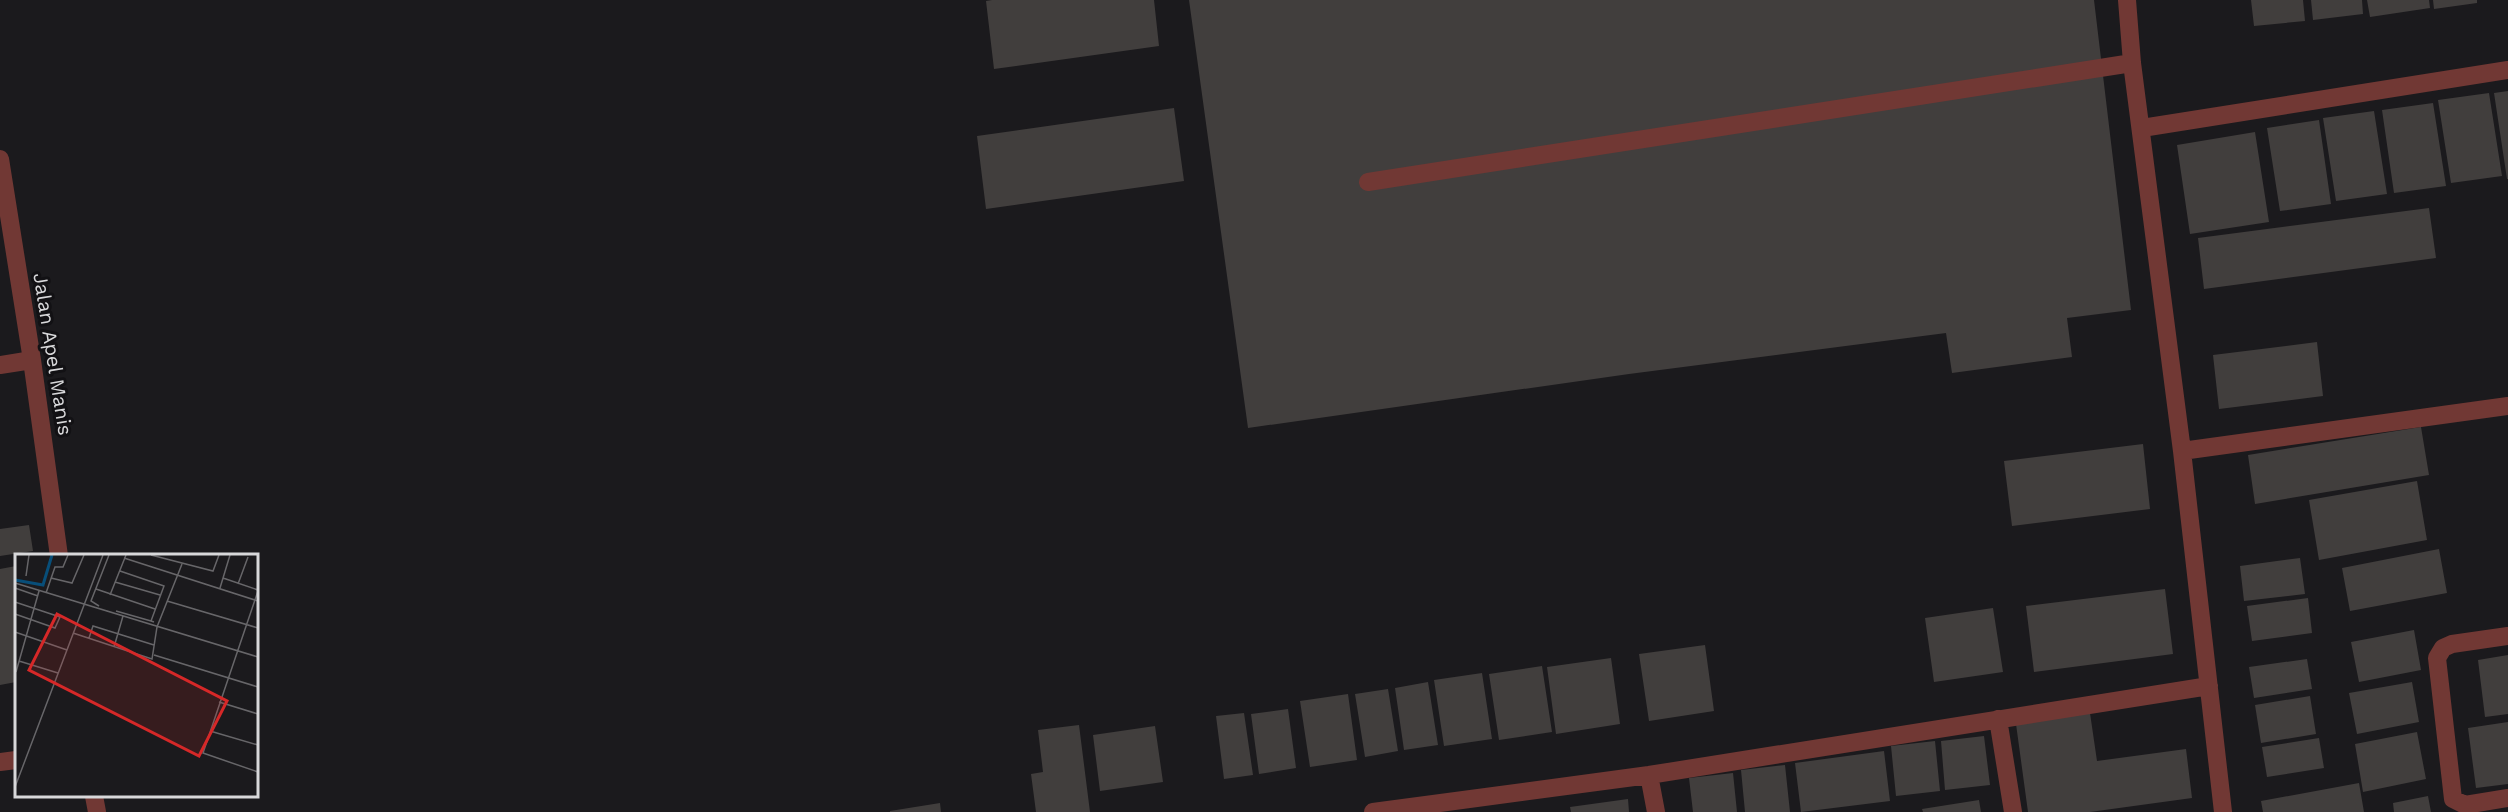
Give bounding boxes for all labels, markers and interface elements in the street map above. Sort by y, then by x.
street label: Jalan Apel Manis [28,271,78,437]
inset map [15,554,258,797]

